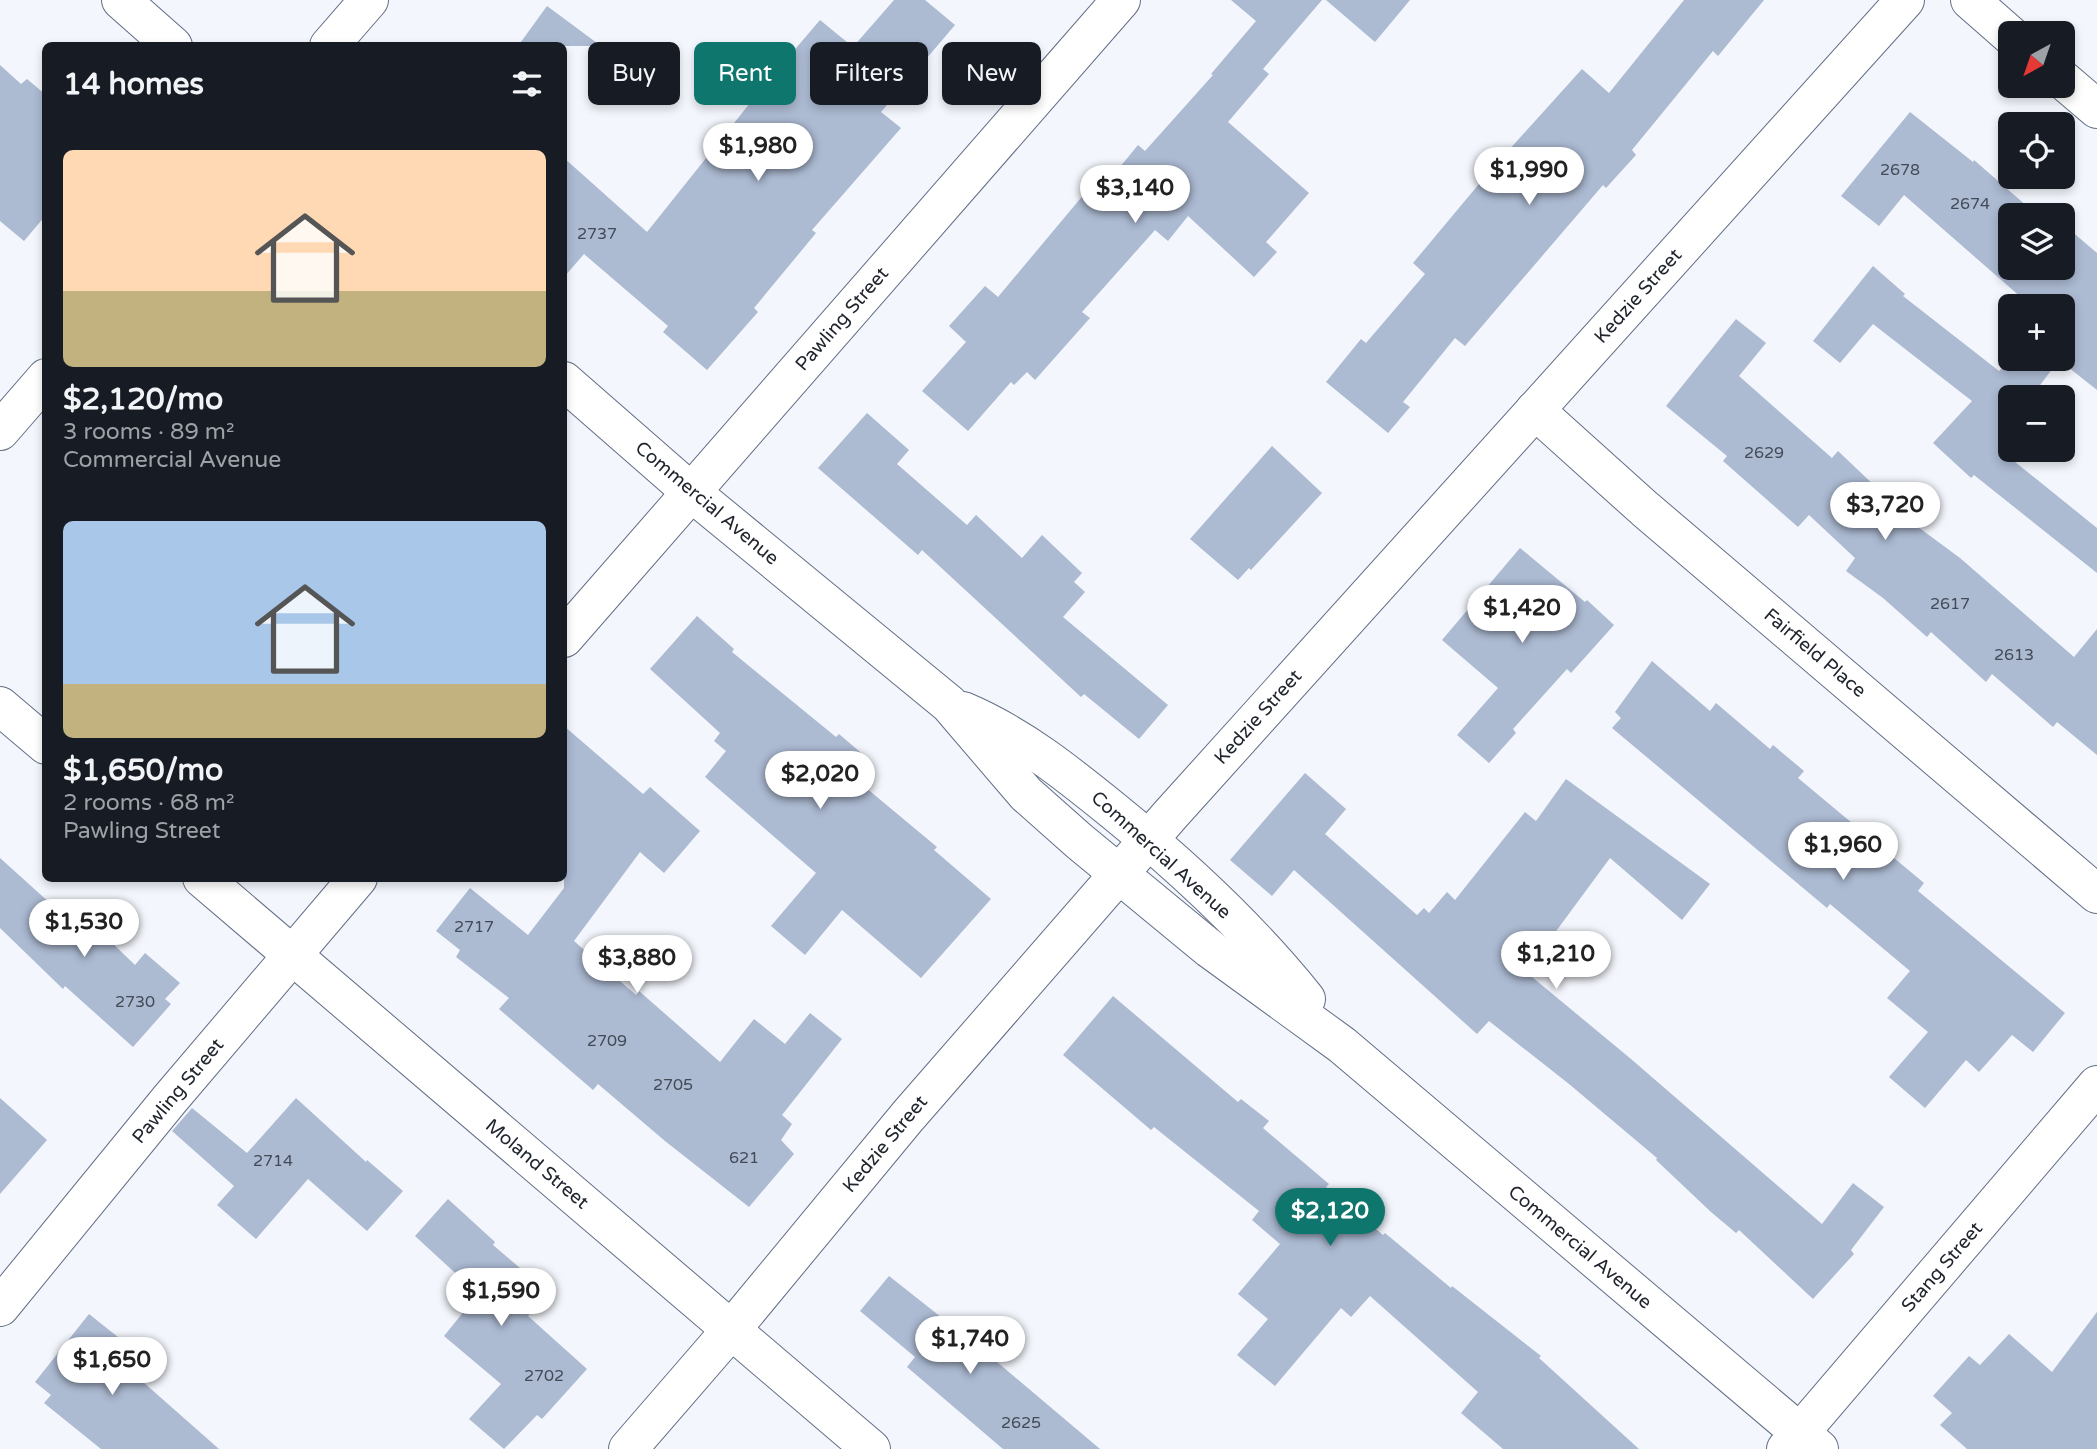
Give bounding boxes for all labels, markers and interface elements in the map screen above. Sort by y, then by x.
north arrow [1998,21,2076,98]
map controls [1998,21,2075,462]
chip: Buy [588,42,680,105]
chip: Rent [694,42,796,105]
chip: Filters [810,42,928,105]
chip: New [942,42,1041,105]
icon: filters [508,65,546,103]
text: 14 homes [63,66,204,103]
button: locate [1998,112,2075,189]
pin: $1,980 [701,124,815,183]
text: $1,980 [719,132,797,160]
pin: $1,990 [1472,148,1586,207]
text: $1,990 [1490,156,1568,184]
house number: 2678 [1880,160,1920,180]
pin: $3,140 [1078,166,1192,225]
text: $3,140 [1096,174,1174,202]
house number: 2674 [1950,194,1990,214]
icon: home [242,195,368,321]
button: layers [1998,203,2075,280]
house number: 2737 [577,224,617,244]
street label: Kedzie Street [1590,244,1686,348]
street label: Pawling Street [791,263,893,375]
button: + [1998,294,2075,371]
text: $2,120/mo [63,381,223,418]
button: − [1998,385,2075,462]
text: 3 rooms · 89 m² [63,418,234,446]
street label: Commercial Avenue [631,437,783,569]
house number: 2629 [1744,443,1784,463]
text: Commercial Avenue [63,446,281,474]
pin: $3,720 [1828,482,1942,542]
text: $3,720 [1846,491,1924,519]
icon: home [242,566,368,692]
pin: $1,420 [1465,586,1579,645]
text: $1,420 [1483,594,1561,622]
house number: 2617 [1930,594,1970,614]
street label: Fairfield Place [1760,604,1870,702]
house number: 2613 [1994,645,2034,665]
street label: Kedzie Street [1210,665,1306,769]
text: $1,650/mo [63,752,223,789]
pin: $2,020 [763,752,877,811]
text: $2,020 [781,760,859,788]
street label: Commercial Avenue [1087,787,1235,923]
text: 2 rooms · 68 m² [63,789,234,817]
text: Pawling Street [63,817,220,845]
pin: $1,960 [1786,822,1900,882]
text: $1,960 [1804,831,1882,859]
pin: $1,530 [27,900,141,959]
text: $1,530 [45,908,123,936]
house number: 2717 [454,917,494,937]
pin: $1,210 [1499,932,1613,991]
pin: $3,880 [580,936,694,995]
text: $1,210 [1517,940,1595,968]
text: $3,880 [598,944,676,972]
house number: 2730 [115,992,155,1012]
house number: 2709 [587,1031,627,1051]
street label: Pawling Street [128,1034,228,1148]
house number: 2705 [653,1075,693,1095]
street label: Kedzie Street [838,1091,932,1197]
street label: Moland Street [481,1114,593,1214]
house number: 621 [729,1148,759,1168]
house number: 2714 [253,1151,293,1171]
street label: Commercial Avenue [1504,1181,1656,1313]
pin: $2,120 [1273,1188,1387,1248]
text: $2,120 [1291,1197,1369,1225]
street label: Stang Street [1897,1218,1987,1316]
pin: $1,590 [444,1268,558,1328]
text: $1,590 [462,1277,540,1305]
pin: $1,740 [913,1316,1027,1376]
text: $1,740 [931,1325,1009,1353]
pin: $1,650 [55,1338,169,1397]
text: $1,650 [73,1346,151,1374]
house number: 2702 [524,1366,564,1386]
house number: 2625 [1001,1413,1041,1433]

